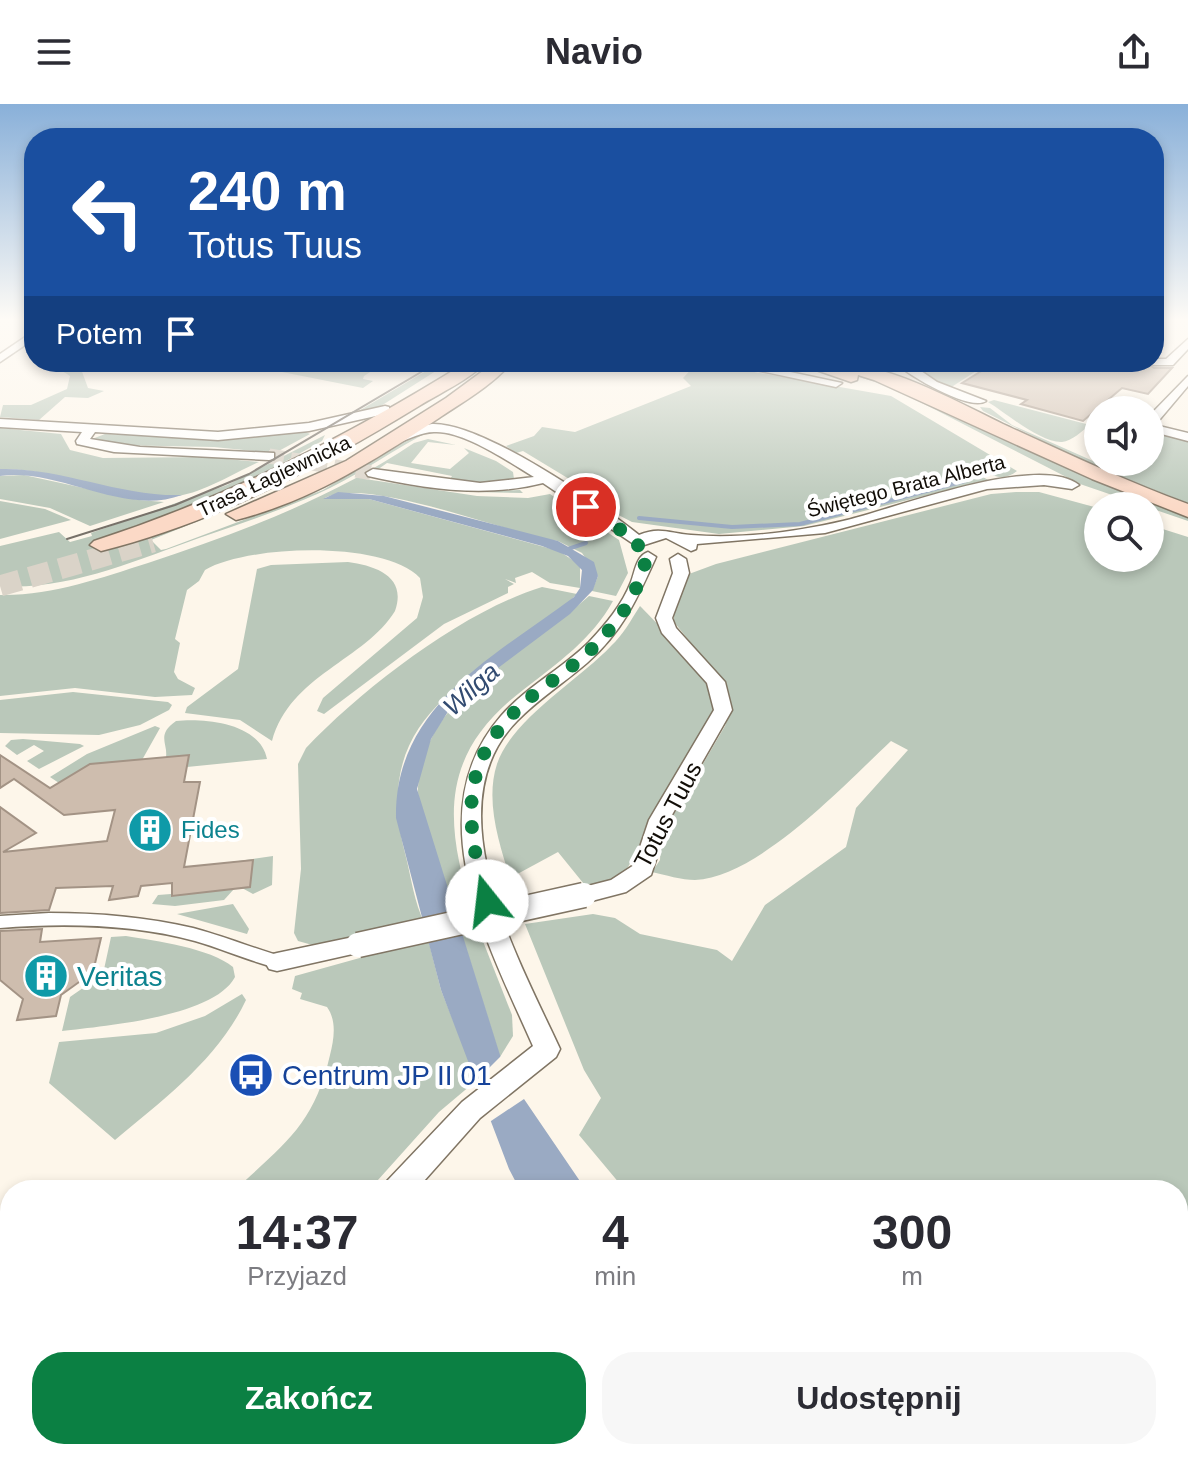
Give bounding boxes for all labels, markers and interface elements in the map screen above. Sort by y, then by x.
icon: menu [32,30,76,74]
icon: share [1112,30,1156,74]
text: Navio [545,31,643,72]
text: 240 m [188,159,347,222]
icon: left [56,160,160,264]
text: Totus Tuus [188,225,362,266]
icon: arrive [159,312,203,356]
text: Potem [56,317,143,350]
map controls [1084,396,1164,572]
button: sound [1084,396,1164,476]
street label: Trasa Łagiewnicka [194,431,355,521]
street label: Świętego Brata Alberta [804,450,1008,521]
pin [552,473,620,541]
icon: arrive [564,485,608,529]
button: search [1084,492,1164,572]
water label: Wilga [437,656,505,722]
street label: Totus Tuus [628,757,707,872]
building icon: Fides [126,806,174,854]
place label: Fides [181,816,240,843]
position arrow [445,859,529,943]
building icon: Veritas [22,952,70,1000]
place label: Veritas [77,961,163,992]
bus stop icon: Centrum JP II 01 [227,1051,275,1099]
place label: Centrum JP II 01 [282,1060,492,1091]
text: 14:37 [236,1206,359,1259]
text: 4 [602,1206,629,1259]
text: 300 [872,1206,952,1259]
text: Przyjazd [247,1261,347,1291]
text: min [594,1261,636,1291]
text: m [901,1261,923,1291]
button: Zakończ [32,1352,586,1444]
button: Udostępnij [602,1352,1156,1444]

